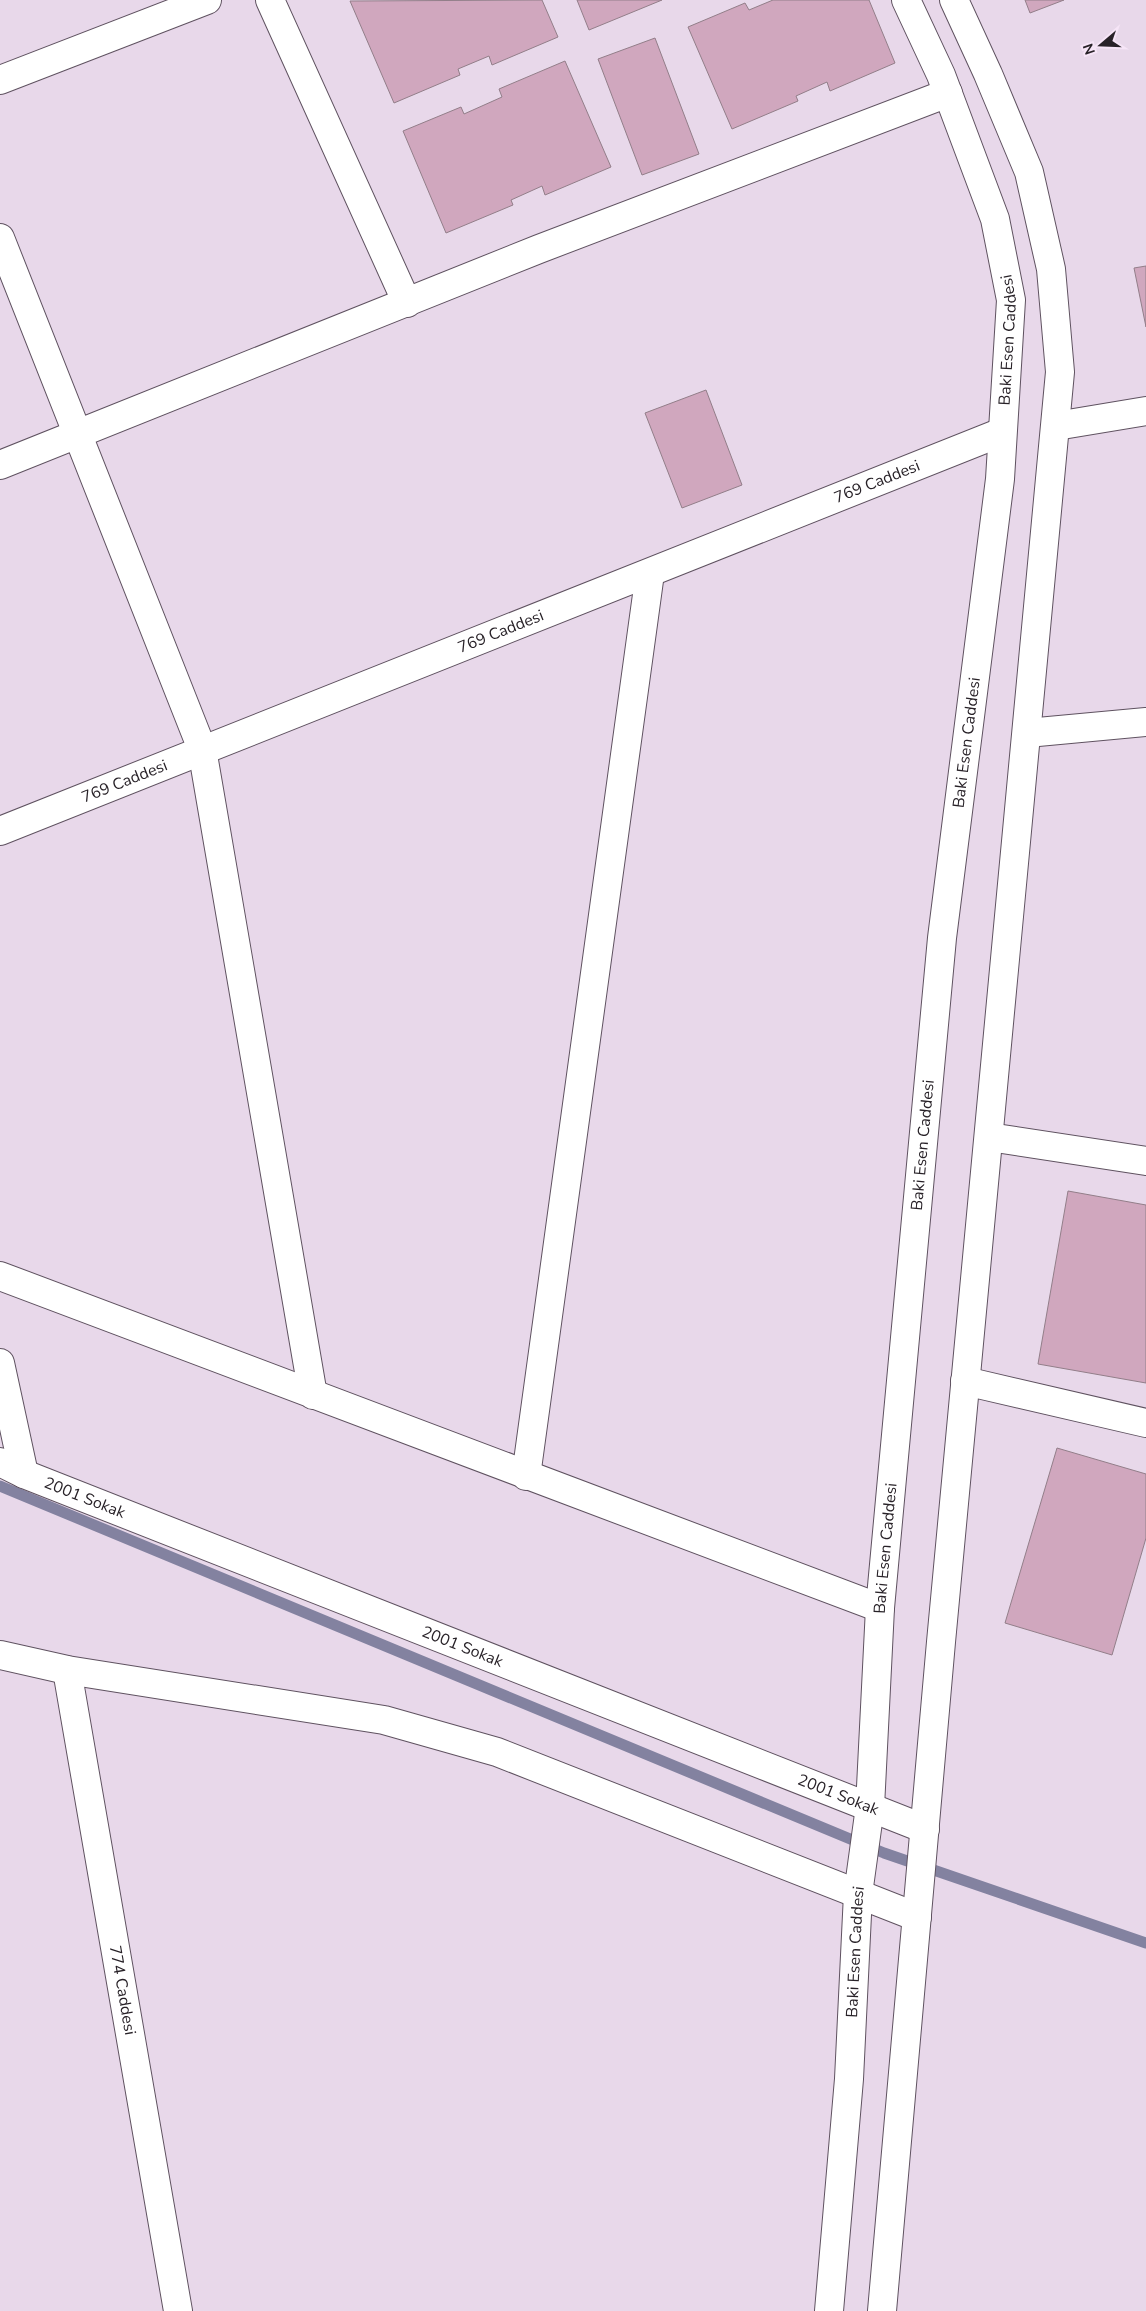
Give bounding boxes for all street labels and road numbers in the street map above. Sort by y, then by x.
street label: Baki Esen Caddesi [994,273,1022,406]
street label: 769 Caddesi [831,455,923,509]
street label: 769 Caddesi [455,605,547,659]
street label: Baki Esen Caddesi [948,676,986,809]
street label: 769 Caddesi [78,754,171,808]
street label: Baki Esen Caddesi [906,1079,940,1212]
street label: 2001 Sokak [41,1472,129,1524]
street label: Baki Esen Caddesi [869,1482,903,1614]
street label: 2001 Sokak [418,1621,507,1673]
street label: 2001 Sokak [794,1769,883,1821]
street label: Baki Esen Caddesi [841,1885,870,2018]
street label: 774 Caddesi [104,1944,141,2037]

